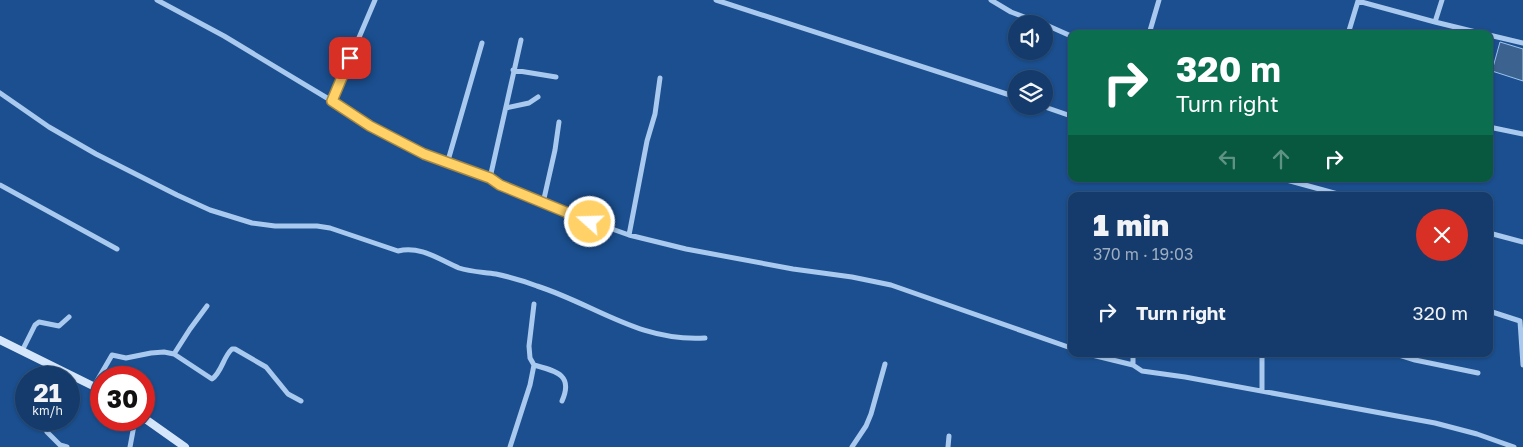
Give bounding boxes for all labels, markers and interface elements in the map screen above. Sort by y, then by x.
map controls [1008,15,1053,115]
button: sound [1008,15,1053,60]
pin [329,37,371,79]
icon: arrive [336,44,364,72]
text: 320 m [1176,48,1281,90]
icon: right [1093,50,1158,115]
button: layers [1008,70,1053,115]
text: Turn right [1176,90,1279,117]
icon: left [1214,145,1242,173]
icon: ahead [1267,145,1295,173]
icon: right [1320,145,1348,173]
position arrow [563,195,615,247]
text: 1 min [1093,207,1169,243]
button: close [1416,209,1468,261]
text: 370 m · 19:03 [1093,244,1193,264]
icon: right [1093,298,1121,326]
text: Turn right [1136,301,1226,324]
text: 320 m [1413,301,1468,324]
speed limit sign: 30 [90,366,155,431]
text: 21 [33,377,62,408]
text: km/h [32,403,63,418]

